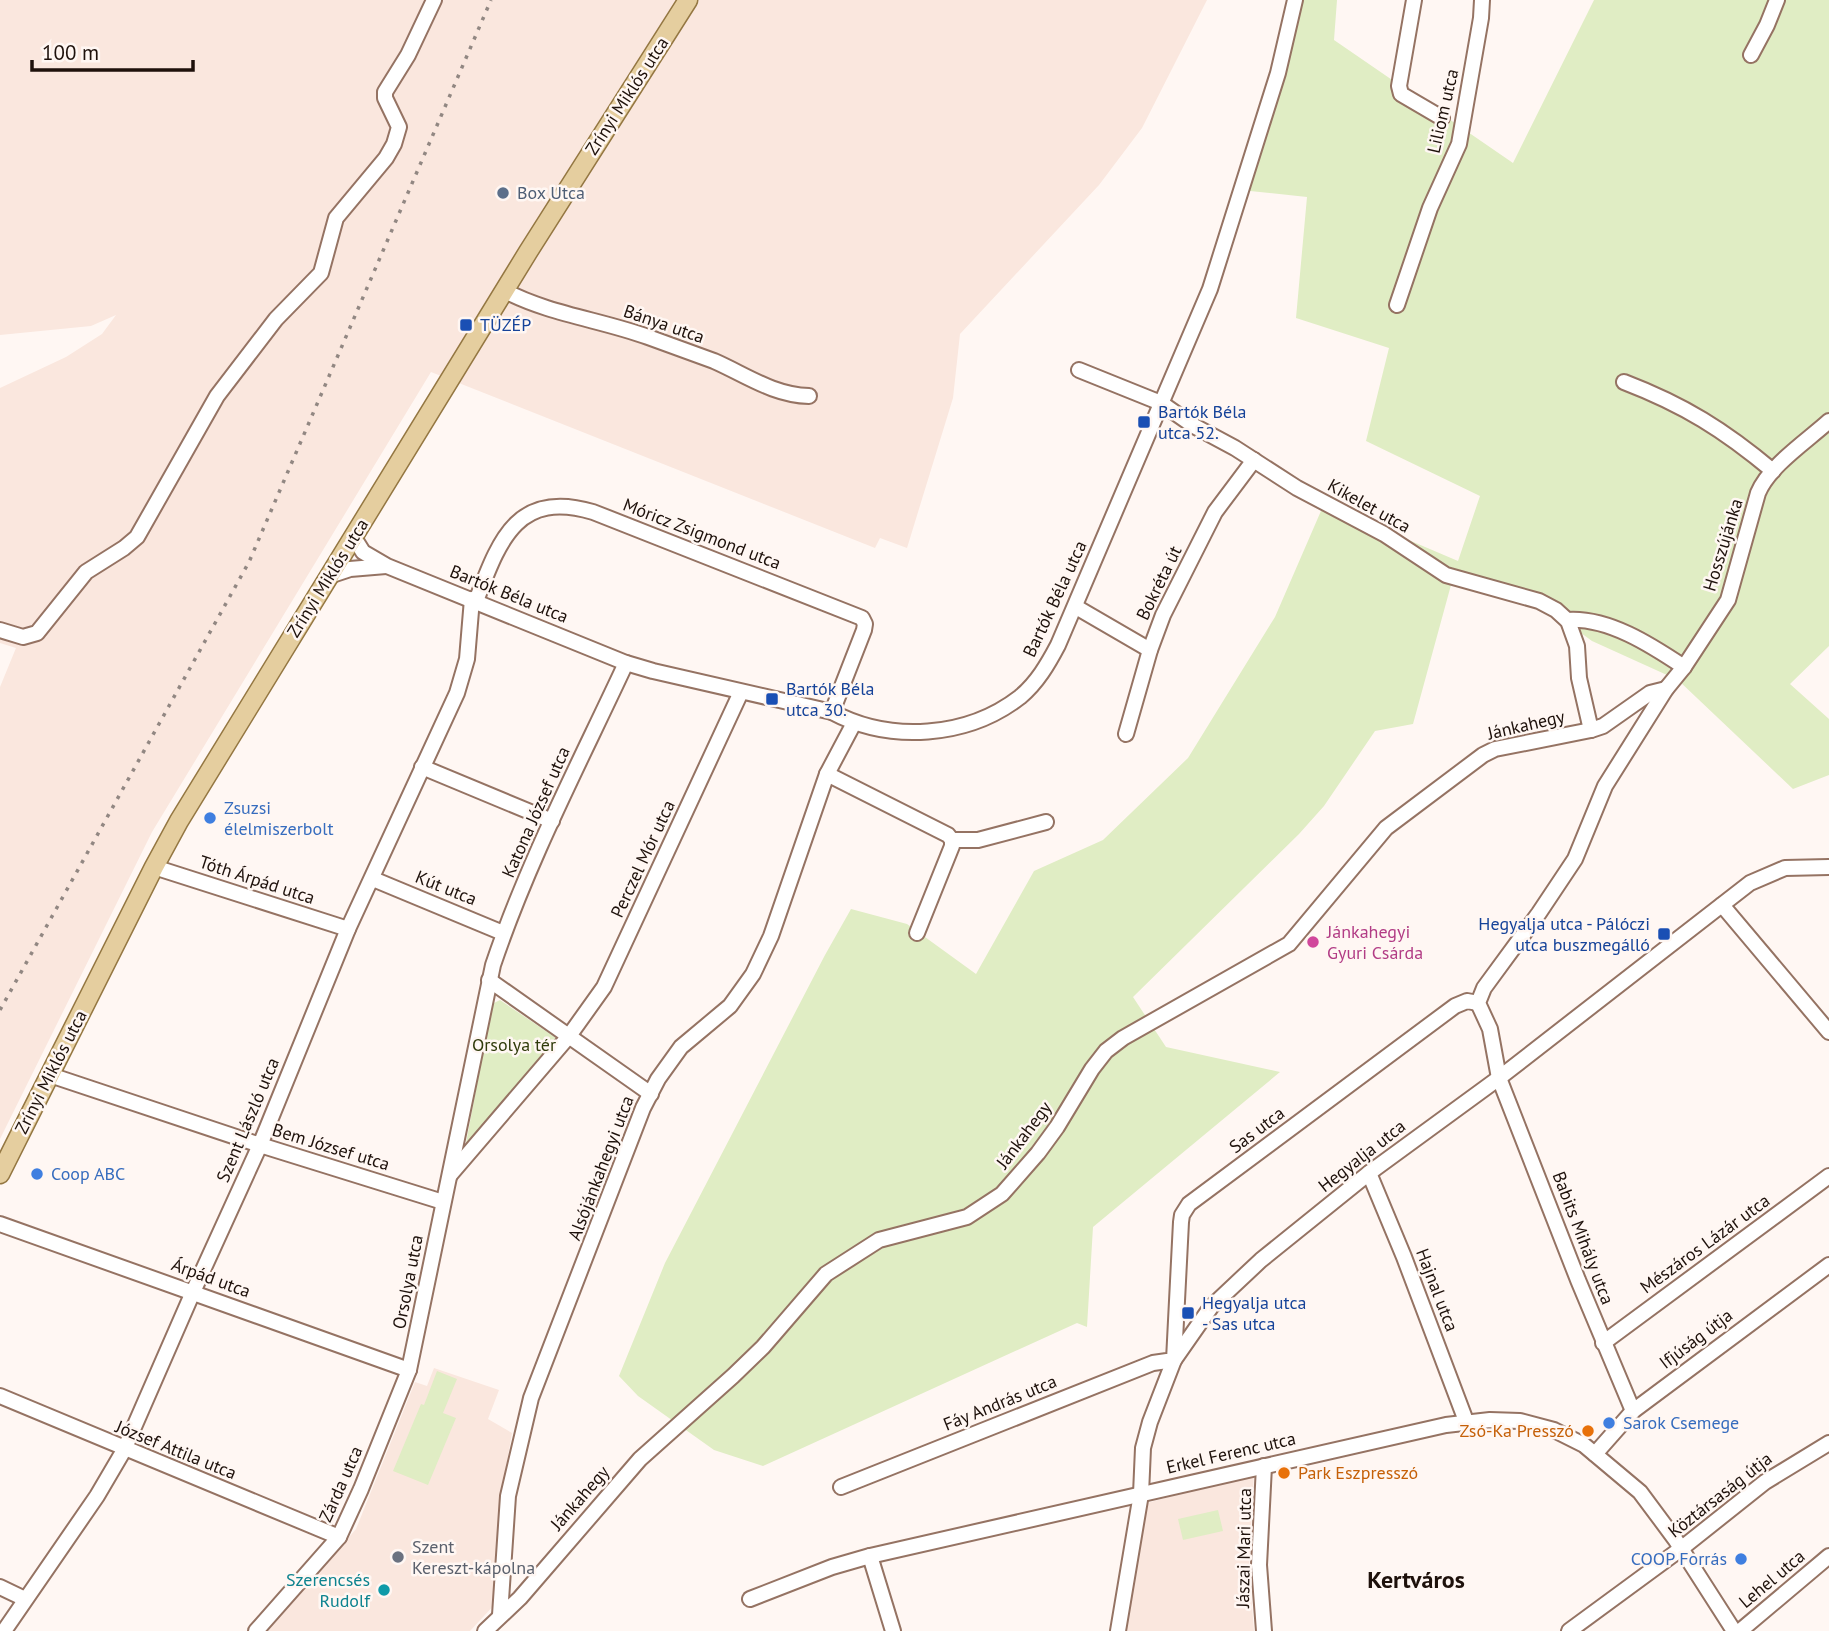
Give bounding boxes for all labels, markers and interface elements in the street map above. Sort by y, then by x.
scale bar [32,28,192,72]
street label: Zrínyi Miklós utca [580,32,673,159]
text: 100 m [42,39,99,66]
street label: Liliom utca [1422,66,1463,155]
place label: Box Utca [517,181,585,204]
marker: Box Utca [495,185,511,201]
street label: Bánya utca [621,299,708,348]
place label: TÜZÉP [480,313,531,336]
marker: TÜZÉP [458,317,474,333]
place label: Bartók Béla utca 52. [1158,400,1246,444]
marker: Bartók Béla utca 52. [1136,414,1152,430]
street label: Kikelet utca [1324,473,1415,538]
street label: Móricz Zsigmond utca [620,493,784,574]
street label: Hosszújánka [1698,496,1748,594]
street label: Zrínyi Miklós utca [282,514,373,641]
street label: Bartók Béla utca [1018,537,1092,661]
street label: Bokréta út [1131,542,1186,624]
street label: Bartók Béla utca [447,559,572,628]
place label: Bartók Béla utca 30. [786,677,874,721]
marker: Bartók Béla utca 30. [764,691,780,707]
street label: Jánkahegy [1484,704,1567,745]
street label: Katona József utca [496,743,575,881]
place label: Zsuzsi élelmiszerbolt [224,796,334,840]
street label: Perczel Mór utca [605,796,680,921]
marker: Zsuzsi élelmiszerbolt [202,810,218,826]
street label: Tóth Árpád utca [196,850,318,909]
street label: Kút utca [412,865,480,910]
place label: Hegyalja utca - Pálóczi utca buszmegálló [1478,912,1650,956]
place label: Jánkahegyi Gyuri Csárda [1326,920,1423,964]
marker: Hegyalja utca - Pálóczi utca buszmegálló [1656,926,1672,942]
marker: Jánkahegyi Gyuri Csárda [1305,934,1321,950]
street label: Zrínyi Miklós utca [9,1006,92,1138]
park label: Orsolya tér [472,1033,556,1056]
street label: Szent László utca [211,1054,284,1186]
street label: Alsójánkahegyi utca [562,1092,639,1243]
street label: Jánkahegy [990,1096,1057,1174]
street label: Sas utca [1224,1101,1289,1158]
street label: Hegyalja utca [1313,1114,1410,1197]
street label: Bem József utca [270,1118,393,1175]
place label: Coop ABC [51,1162,125,1185]
marker: Coop ABC [29,1166,45,1182]
street label: Babits Mihály utca [1548,1168,1619,1308]
street label: Mészáros Lázár utca [1635,1189,1774,1298]
street label: Orsolya utca [387,1233,428,1331]
street label: Hajnal utca [1411,1245,1464,1335]
street label: Árpád utca [168,1253,254,1302]
place label: Hegyalja utca - Sas utca [1202,1291,1306,1335]
street label: Ifjúság útja [1654,1304,1737,1374]
marker: Hegyalja utca - Sas utca [1180,1305,1196,1321]
street label: Fáy András utca [940,1369,1060,1436]
place label: Sarok Csemege [1623,1411,1739,1434]
street label: József Attila utca [111,1414,240,1484]
marker: Sarok Csemege [1601,1415,1617,1431]
place label: Zsó-Ka Presszó [1459,1419,1574,1442]
marker: Zsó-Ka Presszó [1580,1423,1596,1439]
street label: Erkel Ferenc utca [1164,1426,1298,1479]
street label: Zárda utca [314,1442,368,1525]
street label: Köztársaság útja [1663,1447,1776,1542]
street label: Jánkahegy [545,1460,614,1536]
place label: Park Eszpresszó [1298,1461,1418,1484]
marker: Park Eszpresszó [1276,1465,1292,1481]
street label: Jászai Mari utca [1231,1488,1256,1609]
place label: Szent Kereszt-kápolna [412,1535,535,1579]
street label: Lehel utca [1734,1544,1809,1613]
place label: COOP Forrás [1631,1547,1727,1570]
marker: Szent Kereszt-kápolna [390,1549,406,1565]
marker: COOP Forrás [1733,1551,1749,1567]
district label: Kertváros [1367,1564,1465,1595]
place label: Szerencsés Rudolf [286,1568,371,1612]
marker: Szerencsés Rudolf [376,1582,392,1598]

